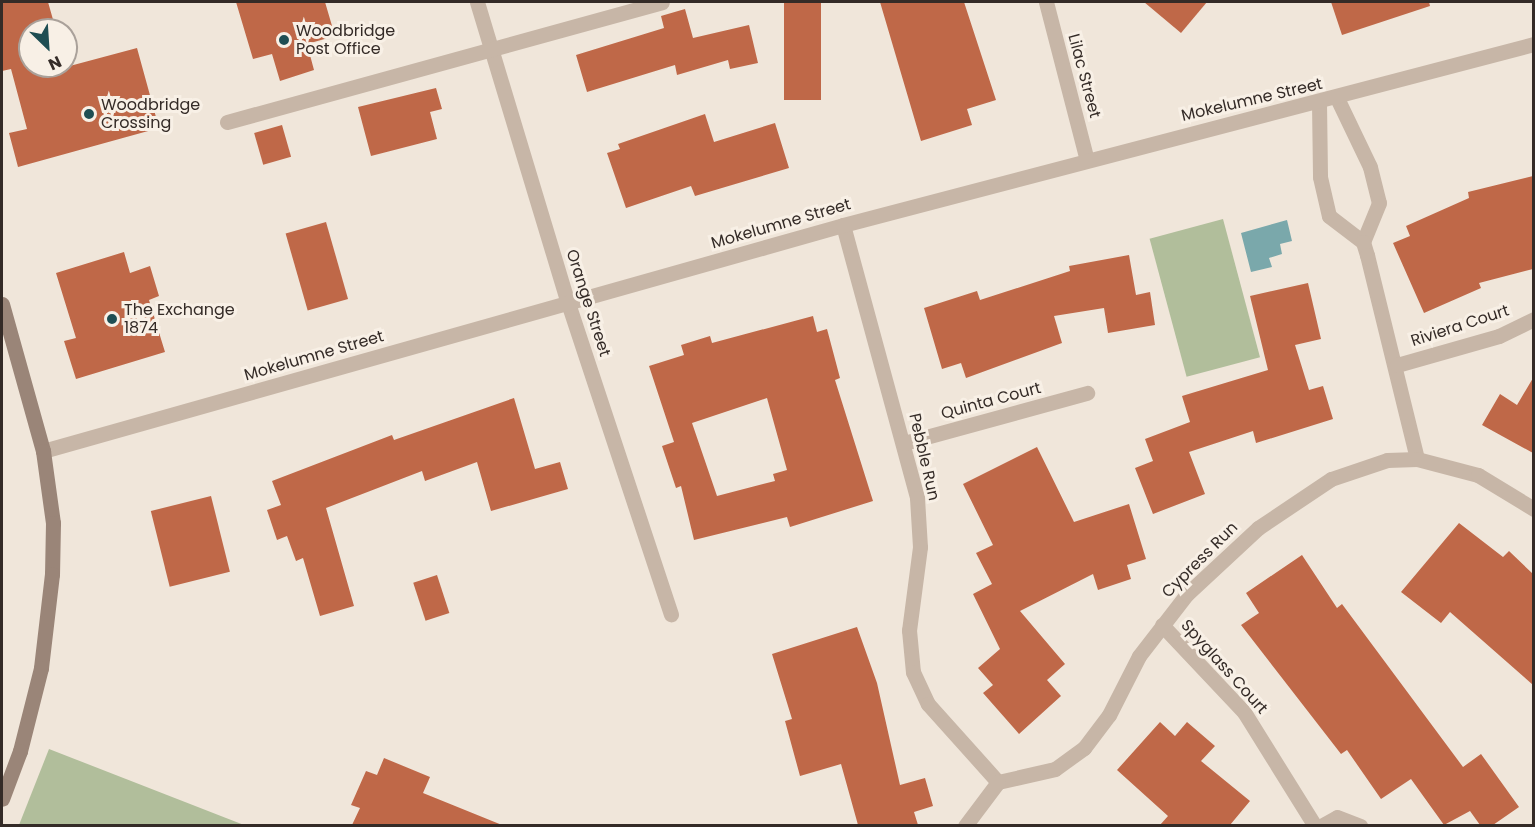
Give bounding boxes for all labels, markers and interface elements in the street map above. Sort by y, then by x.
north arrow [18,18,78,78]
place label: Woodbridge Post Office [296,21,395,59]
street label: Lilac Street [1064,32,1104,120]
marker: Woodbridge Post Office [277,33,291,47]
text: N [45,50,65,76]
street label: Mokelumne Street [1180,74,1324,126]
place label: Woodbridge Crossing [101,95,200,133]
marker: Woodbridge Crossing [82,107,96,121]
street label: Mokelumne Street [709,195,853,253]
street label: Orange Street [562,247,614,359]
place label: The Exchange 1874 [124,300,235,338]
street label: Riviera Court [1408,301,1512,351]
marker: The Exchange 1874 [105,312,119,326]
street label: Mokelumne Street [242,327,386,385]
street label: Quinta Court [939,378,1043,424]
street label: Pebble Run [905,411,943,503]
street label: Cypress Run [1158,518,1242,602]
street label: Spyglass Court [1177,616,1271,718]

